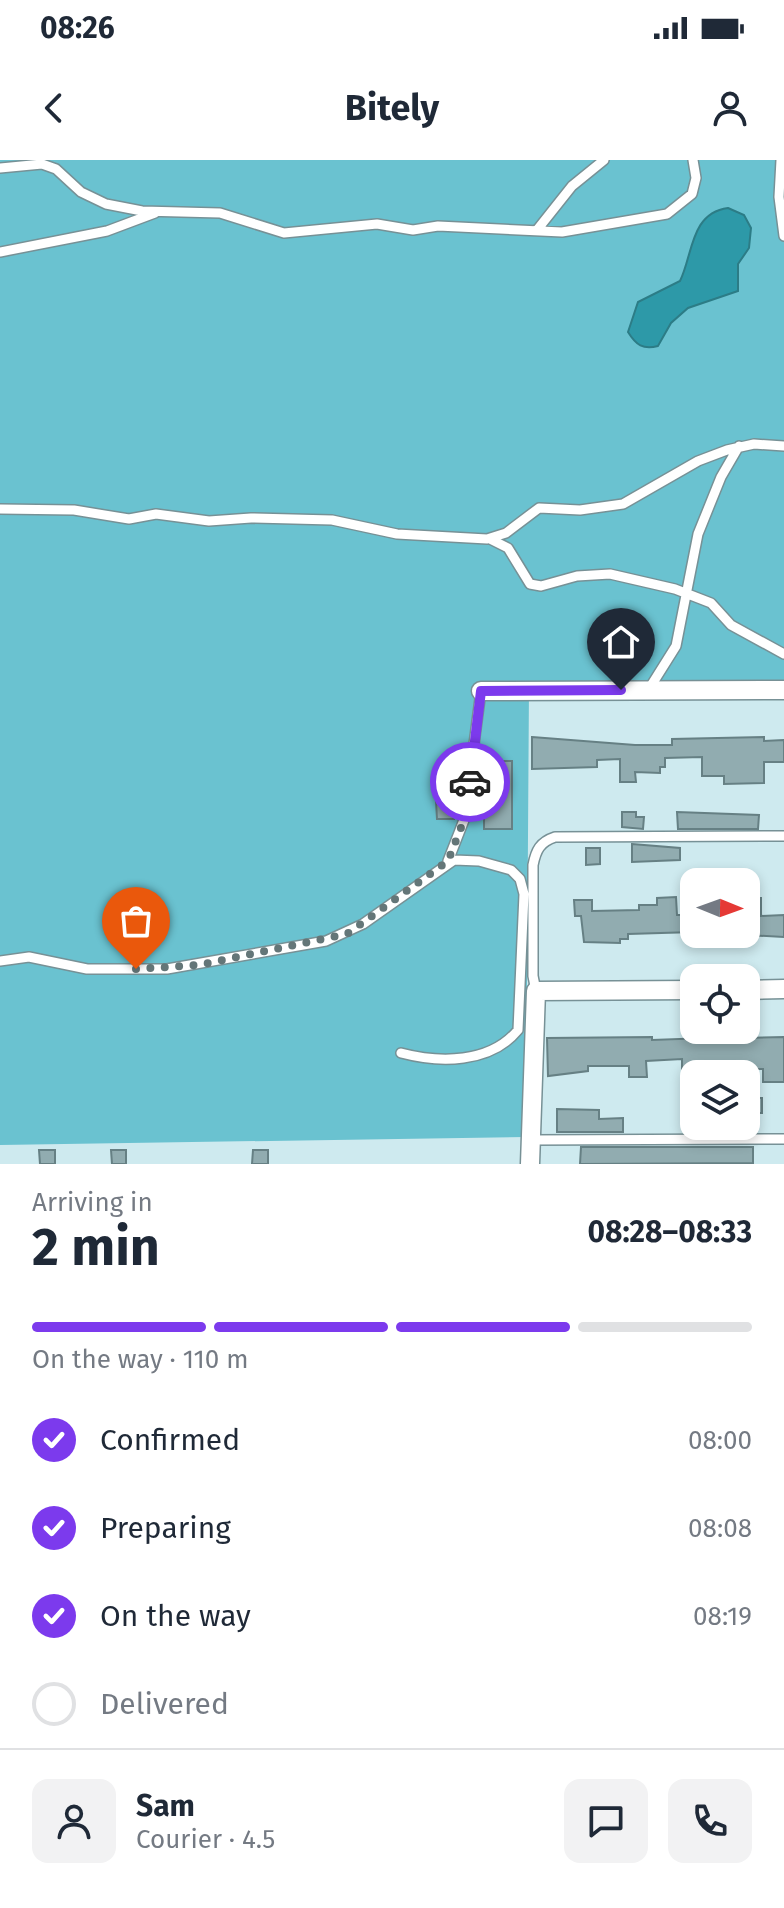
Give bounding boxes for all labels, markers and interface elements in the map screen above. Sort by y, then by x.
text: 08:26 [40,10,115,46]
icon: back [32,86,76,130]
text: Bitely [345,86,439,130]
icon: person [708,86,752,130]
pin [587,608,655,690]
icon: home [599,620,643,664]
courier [430,742,510,822]
icon: car [448,760,492,804]
north arrow [680,868,760,948]
map controls [680,868,760,1140]
pin [102,887,170,969]
icon: bag [114,899,158,943]
button: locate [680,964,760,1044]
button: layers [680,1060,760,1140]
text: Arriving in [32,1187,153,1218]
text: 08:28–08:33 [587,1214,752,1250]
text: 2 min [32,1216,160,1279]
text: On the way · 110 m [32,1344,249,1375]
icon: check [32,1418,76,1462]
text: Confirmed [100,1422,240,1458]
text: 08:00 [688,1425,752,1456]
icon: check [32,1506,76,1550]
text: Preparing [100,1510,231,1546]
text: 08:08 [688,1513,752,1544]
icon: check [32,1594,76,1638]
text: On the way [100,1598,251,1634]
text: 08:19 [693,1601,752,1632]
text: Delivered [100,1686,229,1722]
button: person [32,1779,116,1863]
button: chat [564,1779,648,1863]
button: phone [668,1779,752,1863]
text: Sam [136,1788,195,1824]
text: Courier · 4.5 [136,1824,275,1855]

